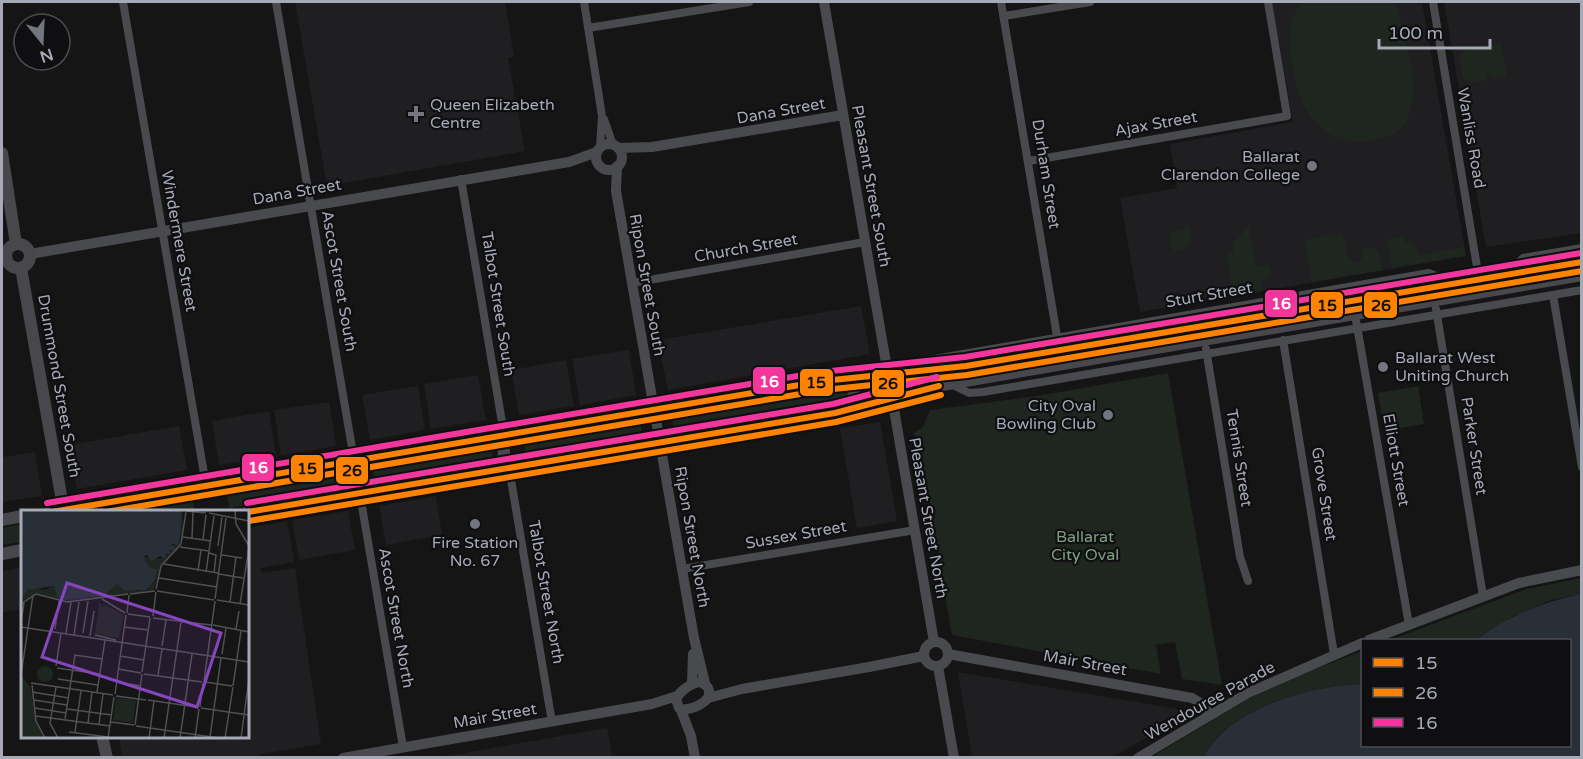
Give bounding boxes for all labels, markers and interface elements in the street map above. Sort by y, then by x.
north arrow [12,12,72,72]
scale bar [1379,12,1490,50]
text: 100 m [1388,22,1443,44]
text: N [37,44,56,67]
street label: Wanliss Road [1452,86,1490,190]
street label: Dana Street [735,93,827,129]
place label: Queen Elizabeth Centre [430,95,555,133]
street label: Pleasant Street South [847,103,895,269]
marker: Queen Elizabeth Centre [407,105,425,123]
street label: Ajax Street [1113,107,1199,141]
street label: Durham Street [1027,118,1065,230]
place label: Ballarat Clarendon College [1161,147,1300,185]
marker: Ballarat Clarendon College [1305,159,1319,173]
street label: Windermere Street [157,169,201,313]
street label: Dana Street [251,174,343,210]
street label: Ascot Street South [317,209,361,353]
street label: Ripon Street South [625,212,669,358]
street label: Church Street [693,229,799,267]
street label: Talbot Street South [477,230,519,378]
street label: Sturt Street [1164,278,1254,312]
line badge: 16 [1264,289,1298,318]
line badge: 15 [1310,291,1344,319]
line badge: 26 [1363,291,1398,319]
street label: Drummond Street South [33,293,85,479]
text: 16 [1271,294,1291,314]
text: 15 [1317,296,1337,316]
text: 26 [1371,296,1391,316]
place label: Ballarat West Uniting Church [1395,348,1509,386]
marker: Ballarat West Uniting Church [1376,360,1390,374]
line badge: 16 [752,366,786,395]
line badge: 15 [799,368,834,397]
line badge: 26 [871,369,905,398]
text: 16 [759,372,779,392]
text: 15 [806,373,826,393]
text: 26 [878,374,898,394]
street label: Parker Street [1456,395,1492,497]
place label: City Oval Bowling Club [996,396,1096,434]
marker: City Oval Bowling Club [1101,408,1115,422]
street label: Tennis Street [1221,408,1257,508]
street label: Elliott Street [1378,412,1414,508]
street label: Pleasant Street North [904,436,952,600]
street label: Grove Street [1307,446,1341,542]
line badge: 16 [241,453,275,482]
line badge: 15 [290,454,324,483]
line badge: 26 [335,456,369,485]
text: 16 [248,458,268,478]
text: 15 [297,459,317,479]
text: 26 [342,461,362,481]
street label: Ripon Street North [670,465,714,609]
inset map [21,510,249,738]
street label: Sussex Street [744,516,848,554]
marker: Fire Station No. 67 [468,517,482,531]
street label: Talbot Street North [524,519,568,665]
park label: Ballarat City Oval [1051,527,1119,565]
place label: Fire Station No. 67 [432,533,518,571]
street label: Ascot Street North [374,546,418,690]
legend [1361,639,1571,747]
street label: Mair Street [1042,646,1128,680]
text: 15 [1415,652,1438,674]
street label: Wendouree Parade [1141,657,1279,745]
text: 26 [1415,682,1438,704]
street label: Mair Street [452,699,538,733]
text: 16 [1415,712,1438,734]

